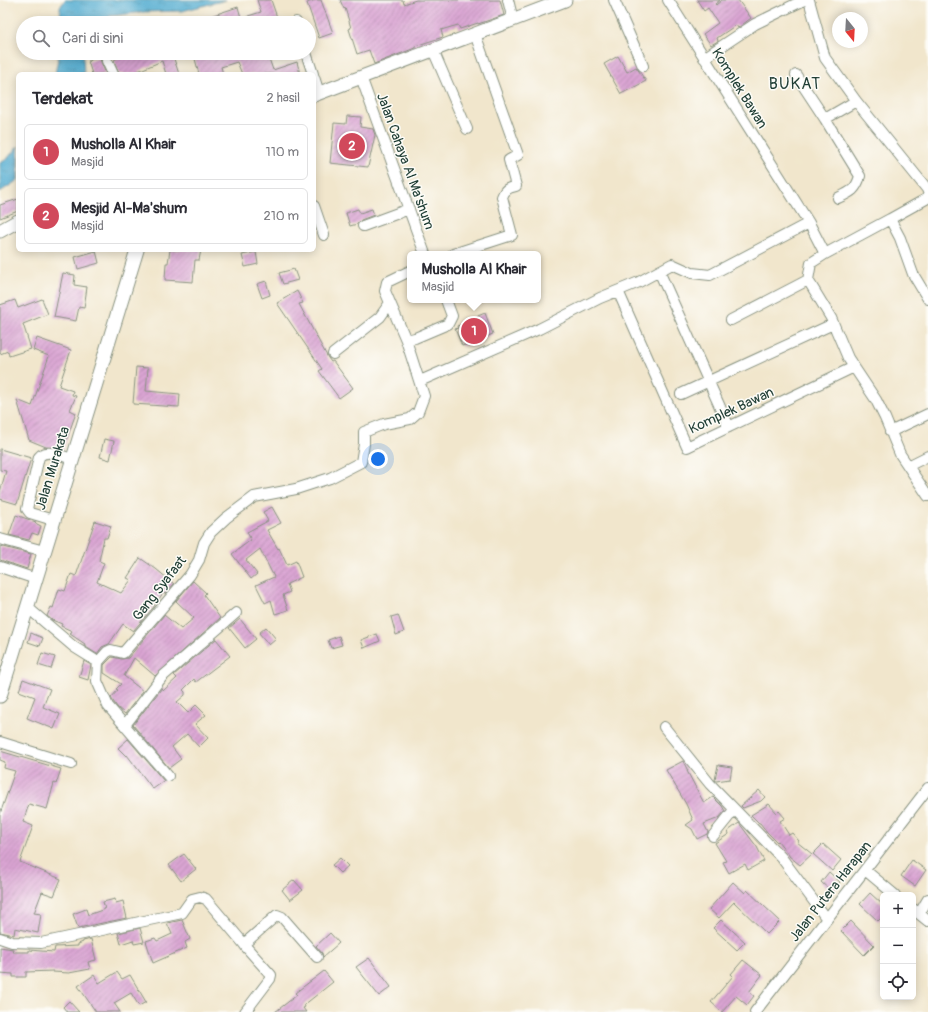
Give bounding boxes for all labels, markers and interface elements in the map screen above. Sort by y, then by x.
north arrow [832,12,868,48]
search box [16,16,316,60]
icon: search [30,27,52,49]
text: Cari di sini [62,29,123,48]
street label: Komplek Bawan [708,45,771,132]
district label: BUKAT [769,74,821,94]
text: Terdekat [32,88,93,109]
text: 2 hasil [267,90,300,106]
street label: Jalan Cahaya Al Ma'shum [373,91,438,232]
pin: 2 [339,131,365,161]
text: Musholla Al Khair [71,135,176,154]
text: 1 [43,144,49,160]
text: 110 m [266,144,299,160]
text: Masjid [71,154,104,170]
text: Mesjid Al-Ma'shum [71,199,187,218]
text: 2 [42,208,50,224]
text: 210 m [263,208,299,224]
text: Masjid [71,218,104,234]
popup [407,251,541,303]
text: Musholla Al Khair [421,260,527,279]
text: Masjid [421,279,454,295]
pin: 1 [461,316,487,346]
street label: Komplek Bawan [686,383,776,438]
street label: Jalan Murakata [32,424,73,512]
your location [368,449,388,469]
street label: Gang Syafaat [129,552,190,624]
street label: Jalan Putera Harapan [786,838,875,945]
map controls [880,892,916,1000]
button: + [880,892,916,928]
button: − [880,928,916,964]
button: locate [880,964,916,1000]

